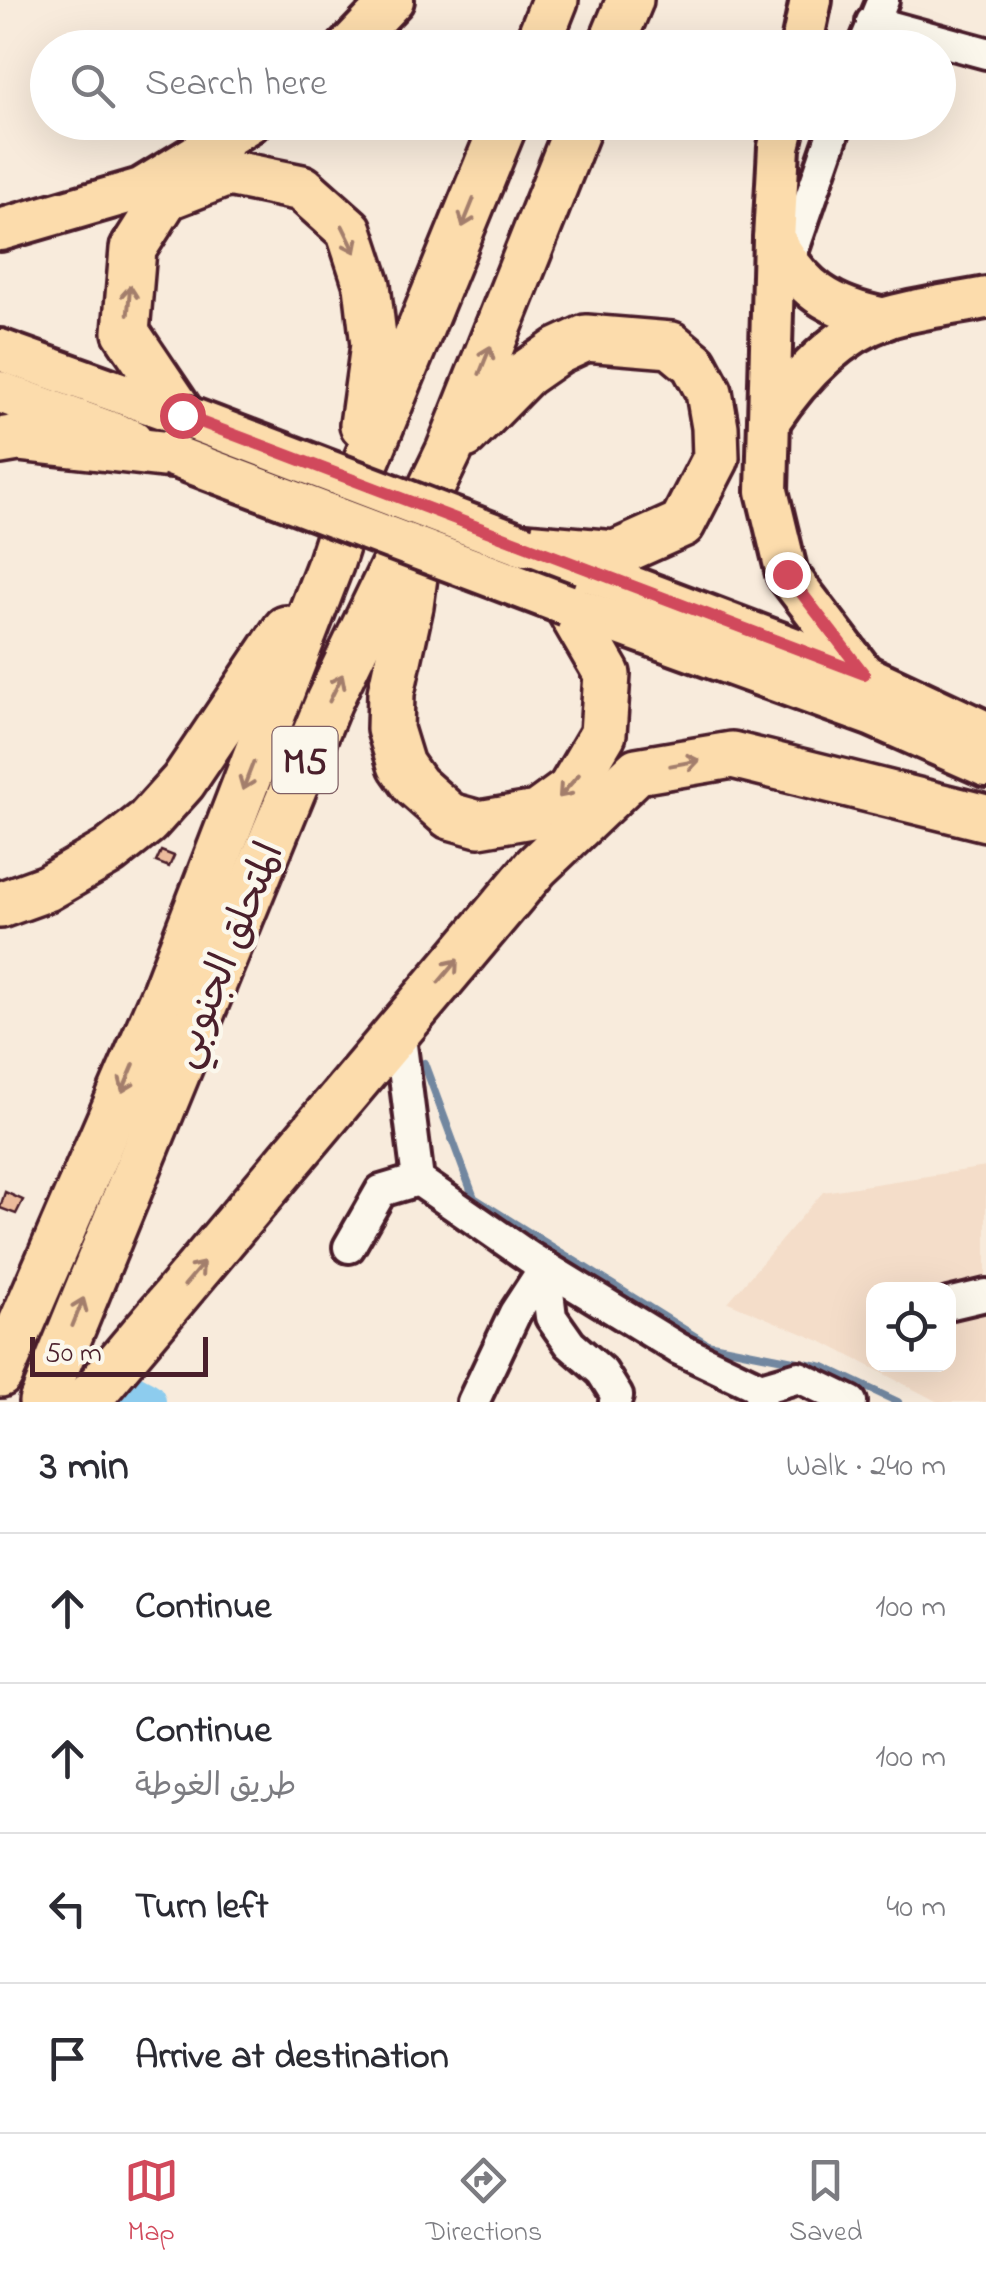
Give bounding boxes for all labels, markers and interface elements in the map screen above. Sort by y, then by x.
search box [30,30,956,140]
text: Search here [145,57,327,113]
icon: search [65,58,120,113]
one-way arrow [458,197,476,228]
one-way arrow [341,224,360,254]
one-way arrow [119,284,138,316]
one-way arrow [478,346,496,376]
route start [160,393,206,439]
route end [765,552,811,598]
one-way arrow [327,673,346,703]
road number: M5 [272,727,338,793]
one-way arrow [669,753,701,772]
one-way arrow [238,760,256,791]
one-way arrow [558,773,581,798]
street label: المتحلق الجنوبي [157,834,302,1078]
one-way arrow [437,959,459,985]
one-way arrow [118,1062,136,1093]
one-way arrow [182,1261,204,1287]
map controls [866,1282,956,1372]
button: locate [866,1282,956,1372]
one-way arrow [71,1297,89,1328]
scale bar [30,1332,208,1376]
text: 50 m [45,1334,102,1375]
text: 3 min [40,1437,129,1498]
text: Walk · 240 m [786,1444,946,1491]
text: Continue [135,1580,271,1636]
icon: ahead [40,1581,95,1636]
text: 100 m [875,1585,946,1632]
text: Continue [135,1704,271,1760]
icon: ahead [40,1731,95,1786]
text: 100 m [875,1735,946,1782]
text: طريق الغوطة [135,1764,296,1811]
text: Turn left [135,1880,268,1936]
icon: left [40,1881,95,1936]
text: 40 m [886,1885,946,1932]
text: Arrive at destination [135,2030,449,2086]
icon: arrive [40,2031,95,2086]
tab: Map [124,2153,179,2254]
tab: Directions [426,2153,542,2254]
tab: Saved [789,2153,862,2254]

